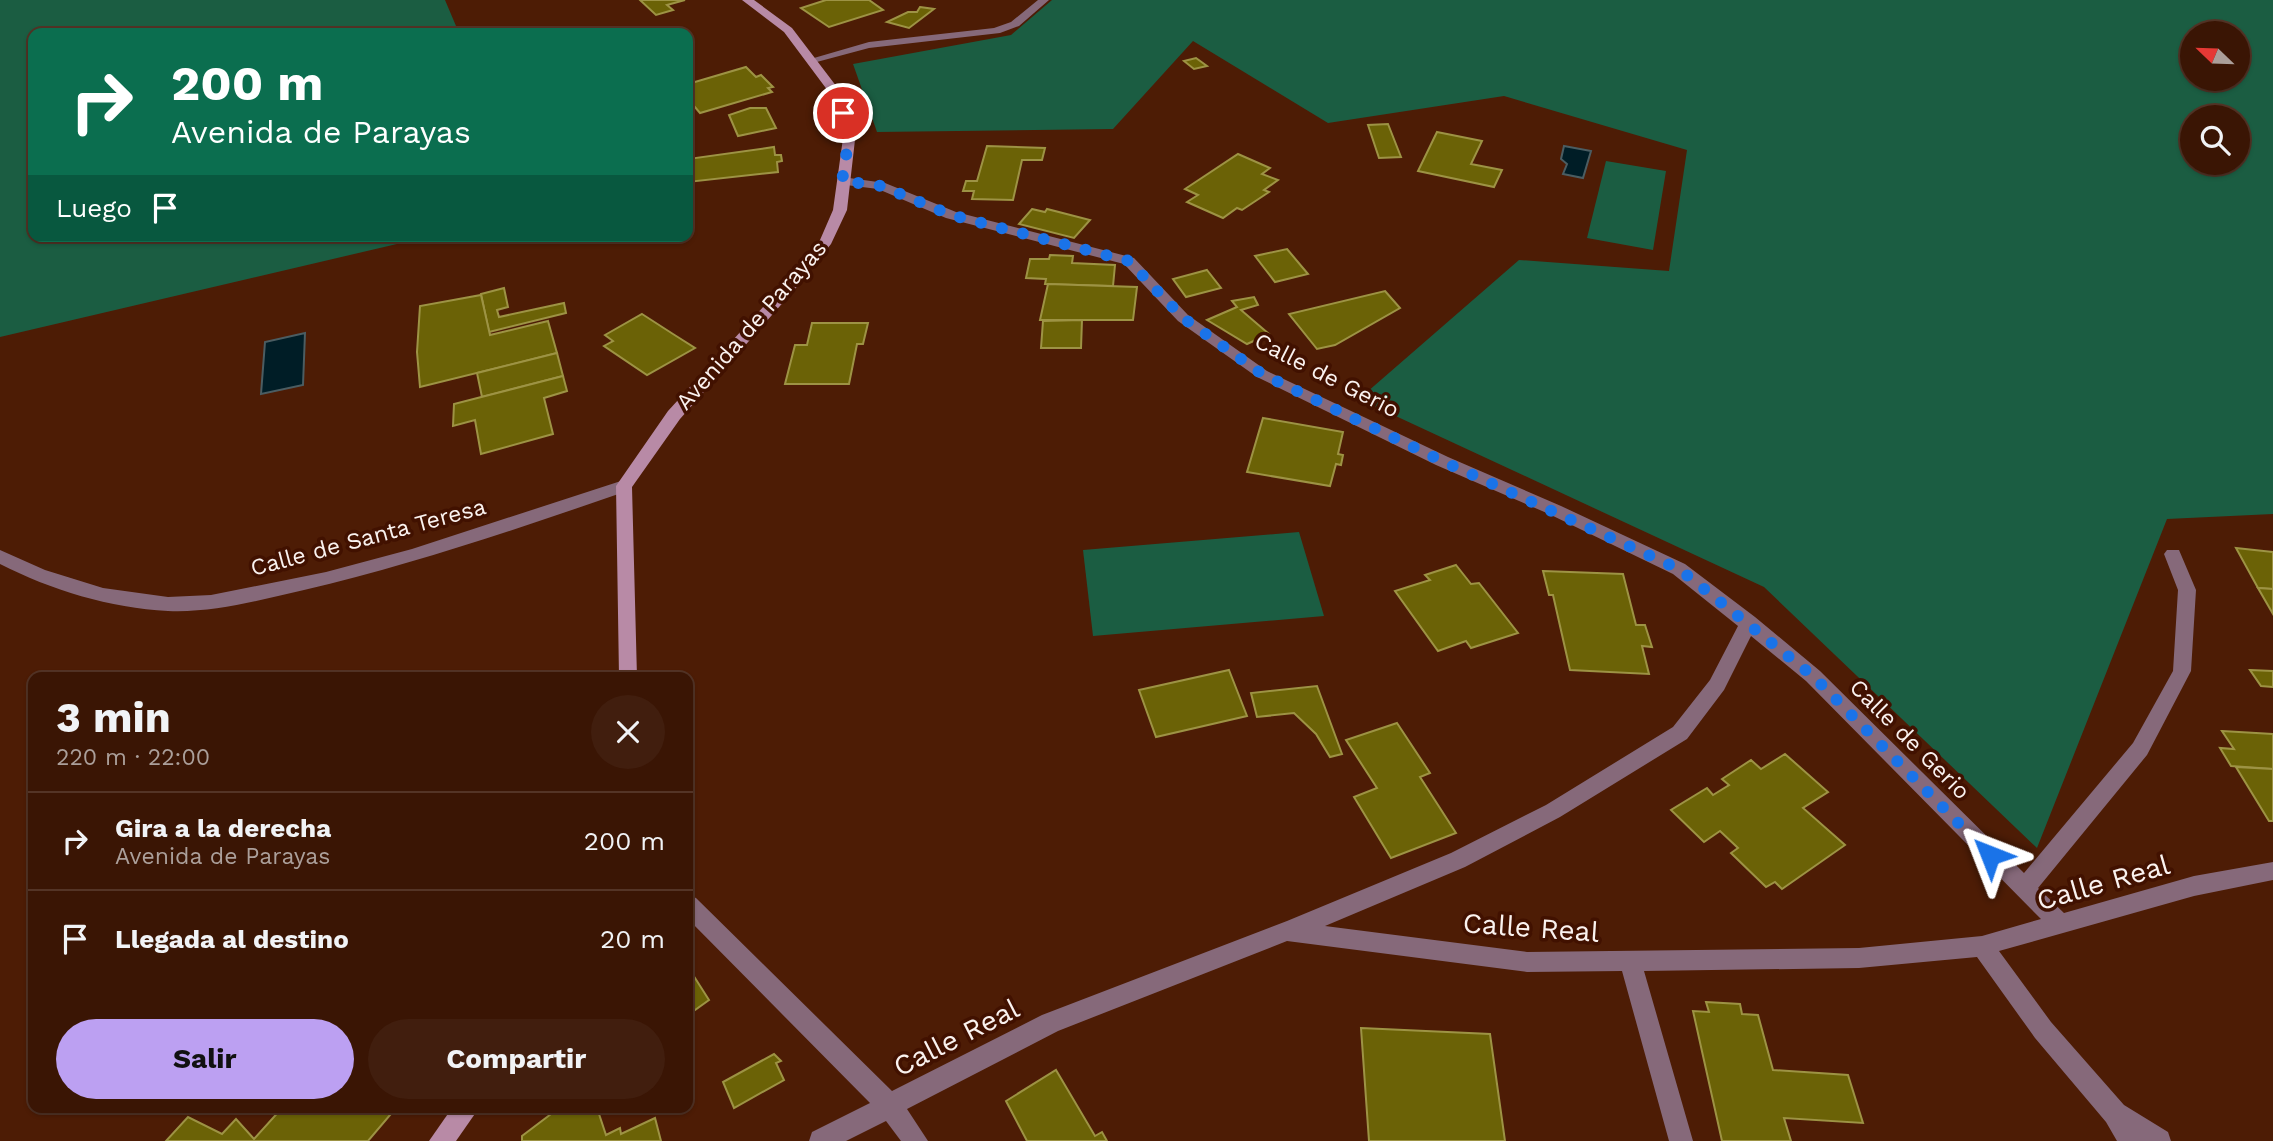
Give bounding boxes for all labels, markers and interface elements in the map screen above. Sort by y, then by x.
north arrow [2180,21,2250,91]
map controls [2180,21,2250,175]
text: 200 m [171,54,323,112]
icon: right [56,56,147,147]
pin [813,83,873,143]
icon: arrive [824,94,862,132]
button: search [2180,105,2250,175]
text: Avenida de Parayas [171,113,471,151]
icon: arrive [146,189,184,227]
text: Luego [56,193,132,223]
street label: Avenida de Parayas [671,235,832,415]
street label: Calle de Gerio [1250,327,1404,424]
street label: Calle de Santa Teresa [247,493,489,582]
street label: Calle de Gerio [1844,674,1975,805]
text: 3 min [56,693,171,742]
button: close [591,695,665,769]
text: 220 m · 22:00 [56,744,210,771]
text: Gira a la derecha [115,813,331,843]
position arrow [1953,818,2027,892]
icon: right [56,822,94,860]
text: 200 m [584,826,665,856]
text: Avenida de Parayas [115,843,330,870]
street label: Calle Real [2033,848,2174,917]
street label: Calle Real [1462,906,1601,949]
icon: arrive [56,920,94,958]
text: Llegada al destino [115,924,349,954]
text: 20 m [600,924,665,954]
street label: Calle Real [888,992,1025,1083]
button: Salir [56,1019,354,1099]
button: Compartir [368,1019,665,1099]

